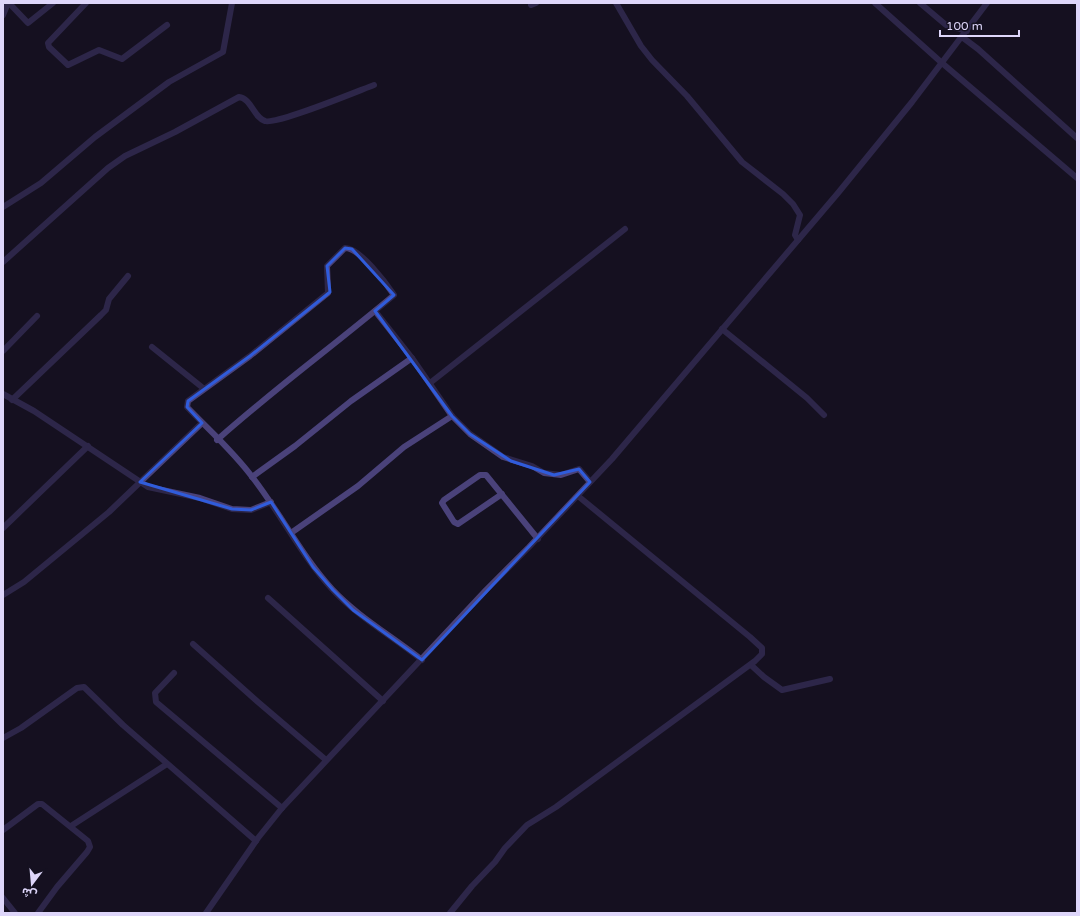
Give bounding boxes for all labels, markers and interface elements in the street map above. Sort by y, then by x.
scale bar [940,12,1019,38]
text: 100 m [946,19,983,33]
north arrow [12,864,52,904]
text: ش [20,885,38,901]

